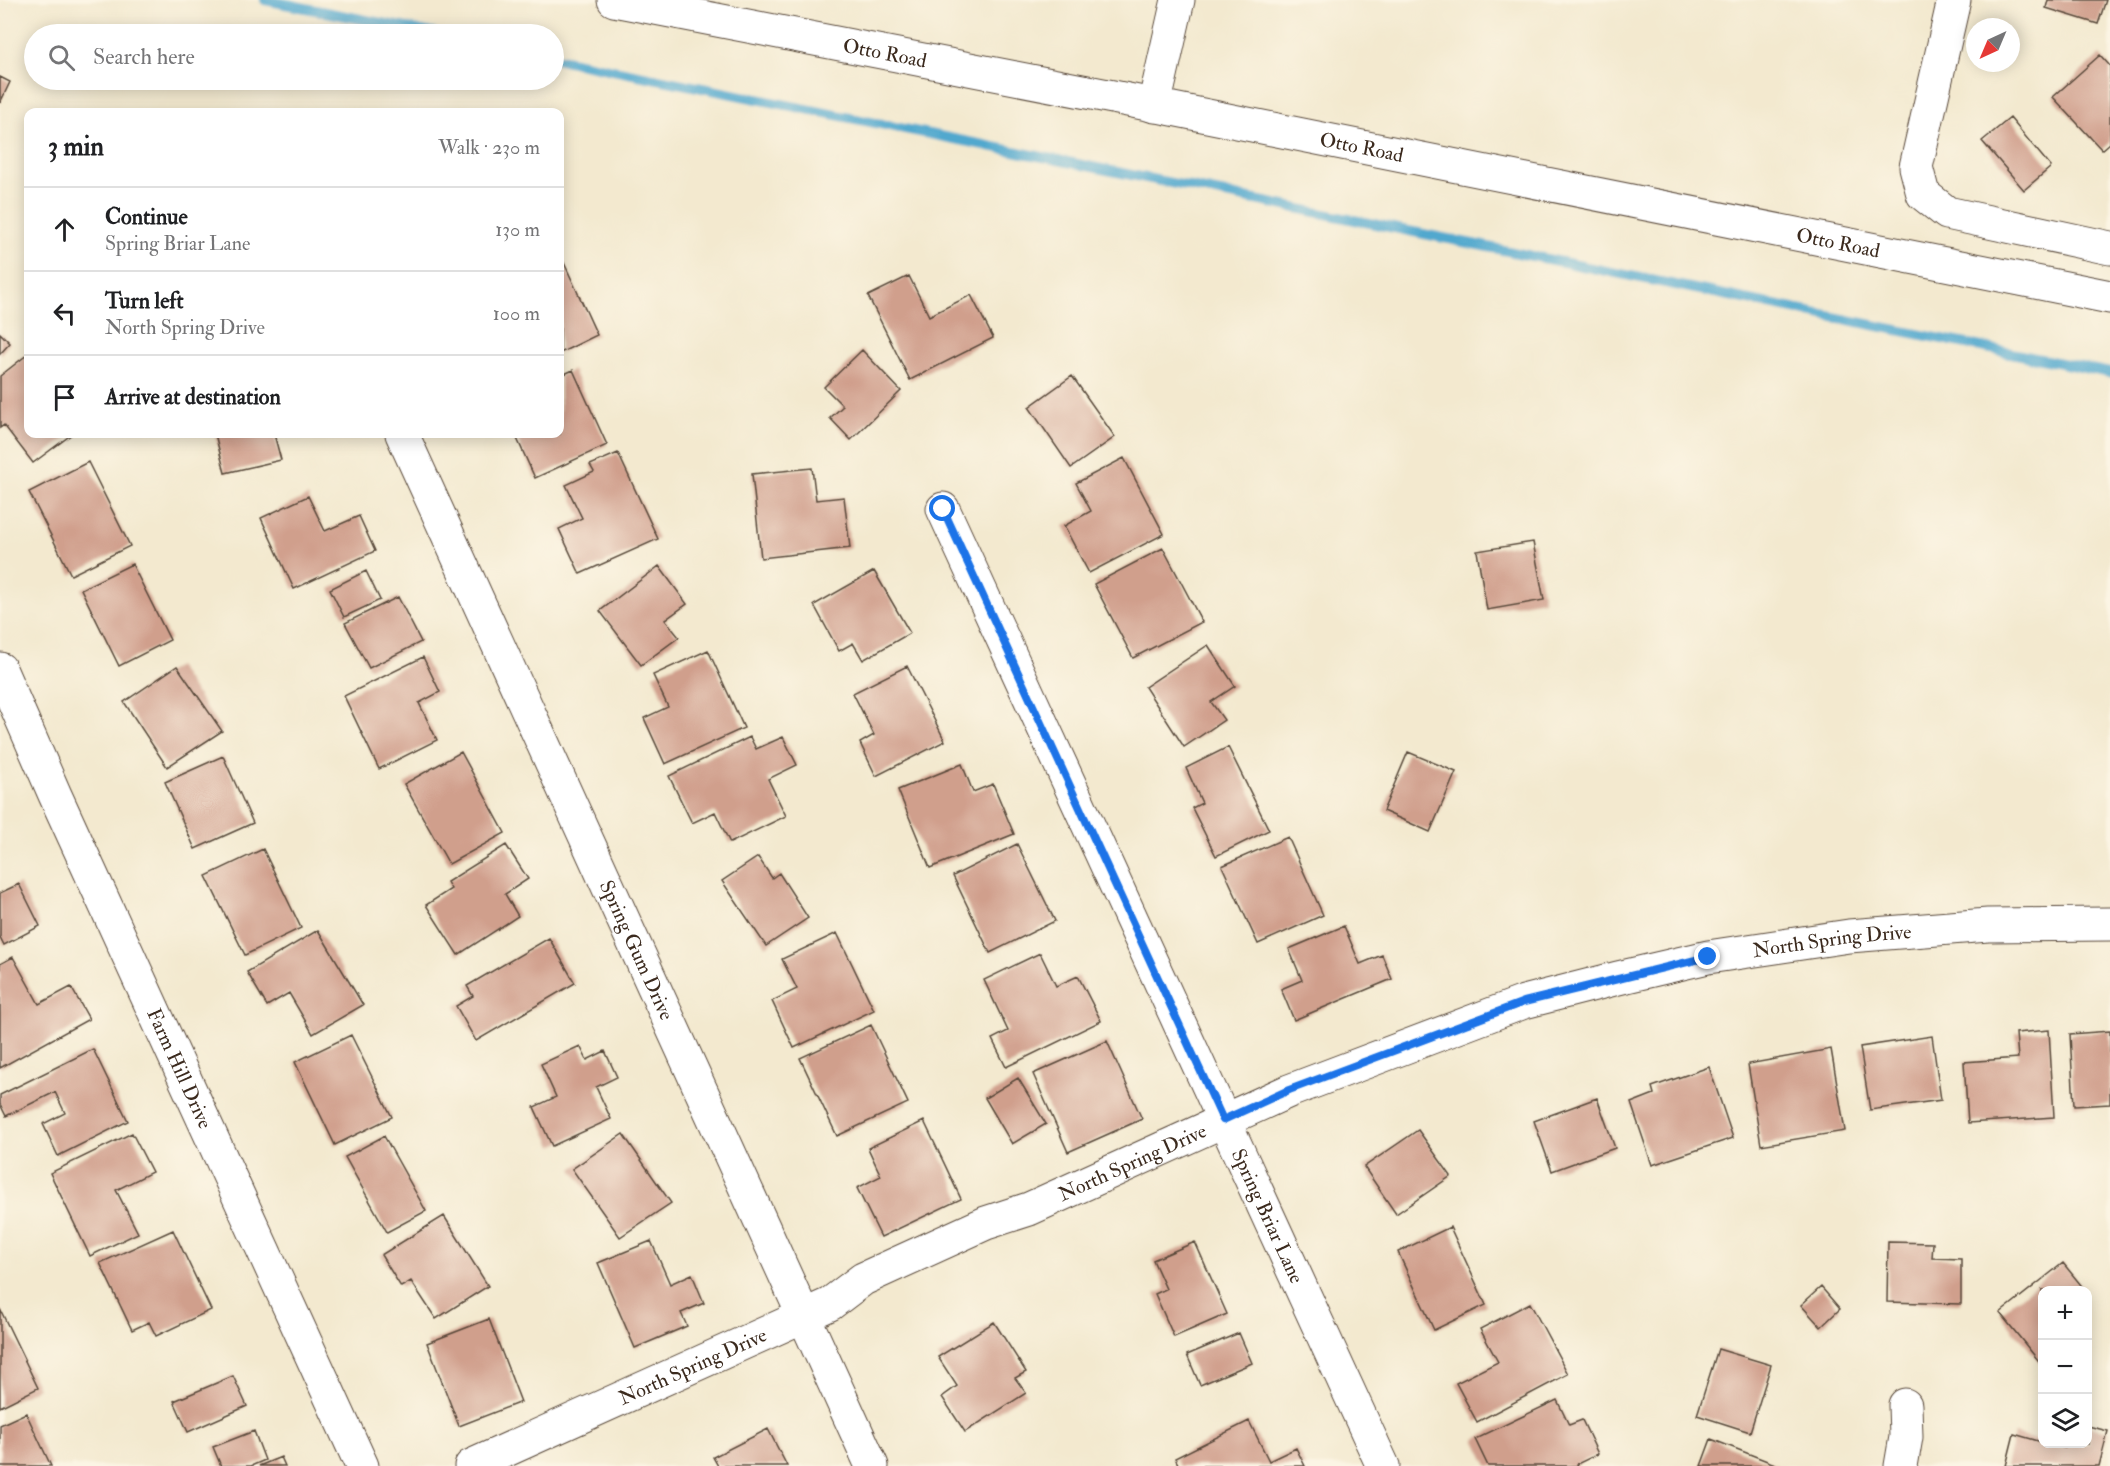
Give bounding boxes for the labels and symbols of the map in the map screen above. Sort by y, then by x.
north arrow [1966,18,2020,72]
street label: Otto Road [841,33,929,74]
street label: Otto Road [1318,127,1406,168]
street label: Otto Road [1794,222,1882,264]
route start [929,495,955,521]
street label: Spring Gum Drive [594,876,679,1024]
street label: North Spring Drive [1751,919,1912,963]
route end [1694,943,1720,969]
street label: Farm Hill Drive [141,1004,218,1133]
street label: North Spring Drive [1054,1118,1210,1207]
street label: Spring Briar Lane [1226,1145,1309,1287]
street label: North Spring Drive [615,1322,771,1411]

